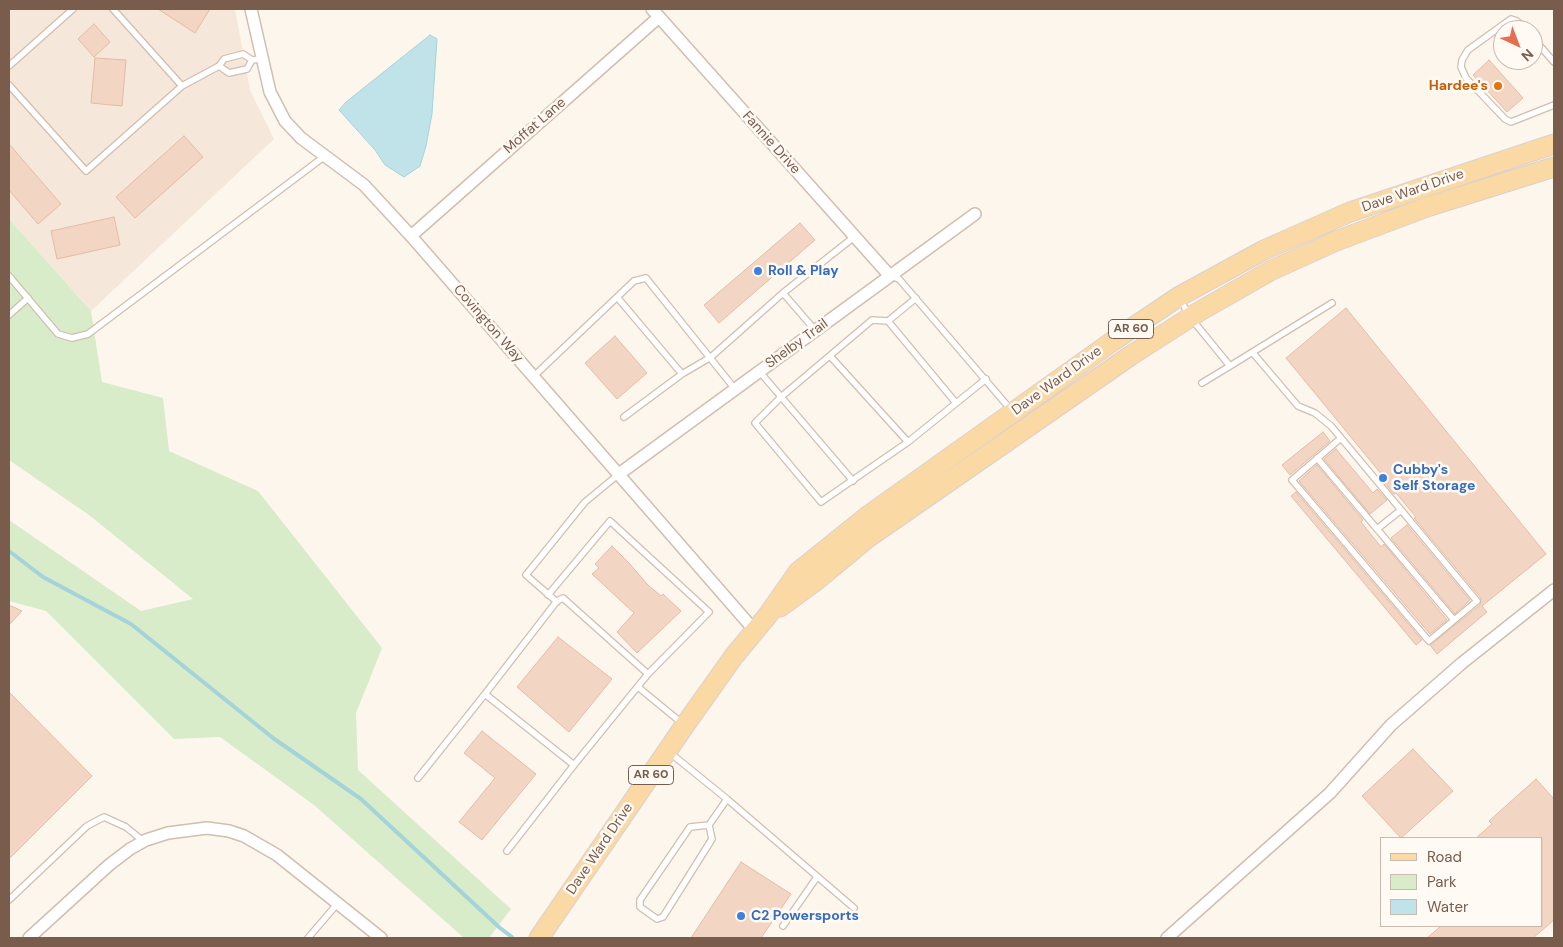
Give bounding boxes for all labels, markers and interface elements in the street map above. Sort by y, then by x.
north arrow [1493,20,1543,70]
text: N [1518,45,1537,65]
place label: Hardee's [1429,78,1488,94]
marker: Hardee's [1492,80,1504,92]
street label: Moffat Lane [500,94,570,158]
street label: Fannie Drive [738,108,804,178]
street label: Dave Ward Drive [1360,166,1466,216]
place label: Roll & Play [768,263,839,279]
marker: Roll & Play [752,265,764,277]
street label: Covington Way [450,282,526,366]
street label: Shelby Trail [762,316,832,372]
road number: AR 60 [1108,320,1154,338]
street label: Dave Ward Drive [1009,343,1105,419]
place label: Cubby's Self Storage [1393,462,1475,494]
marker: Cubby's Self Storage [1377,472,1389,484]
road number: AR 60 [628,766,674,784]
street label: Dave Ward Drive [563,800,637,898]
legend [1380,837,1543,927]
text: Road [1427,847,1462,867]
text: Park [1427,872,1457,892]
text: Water [1427,897,1468,917]
place label: C2 Powersports [751,908,859,924]
marker: C2 Powersports [735,910,747,922]

